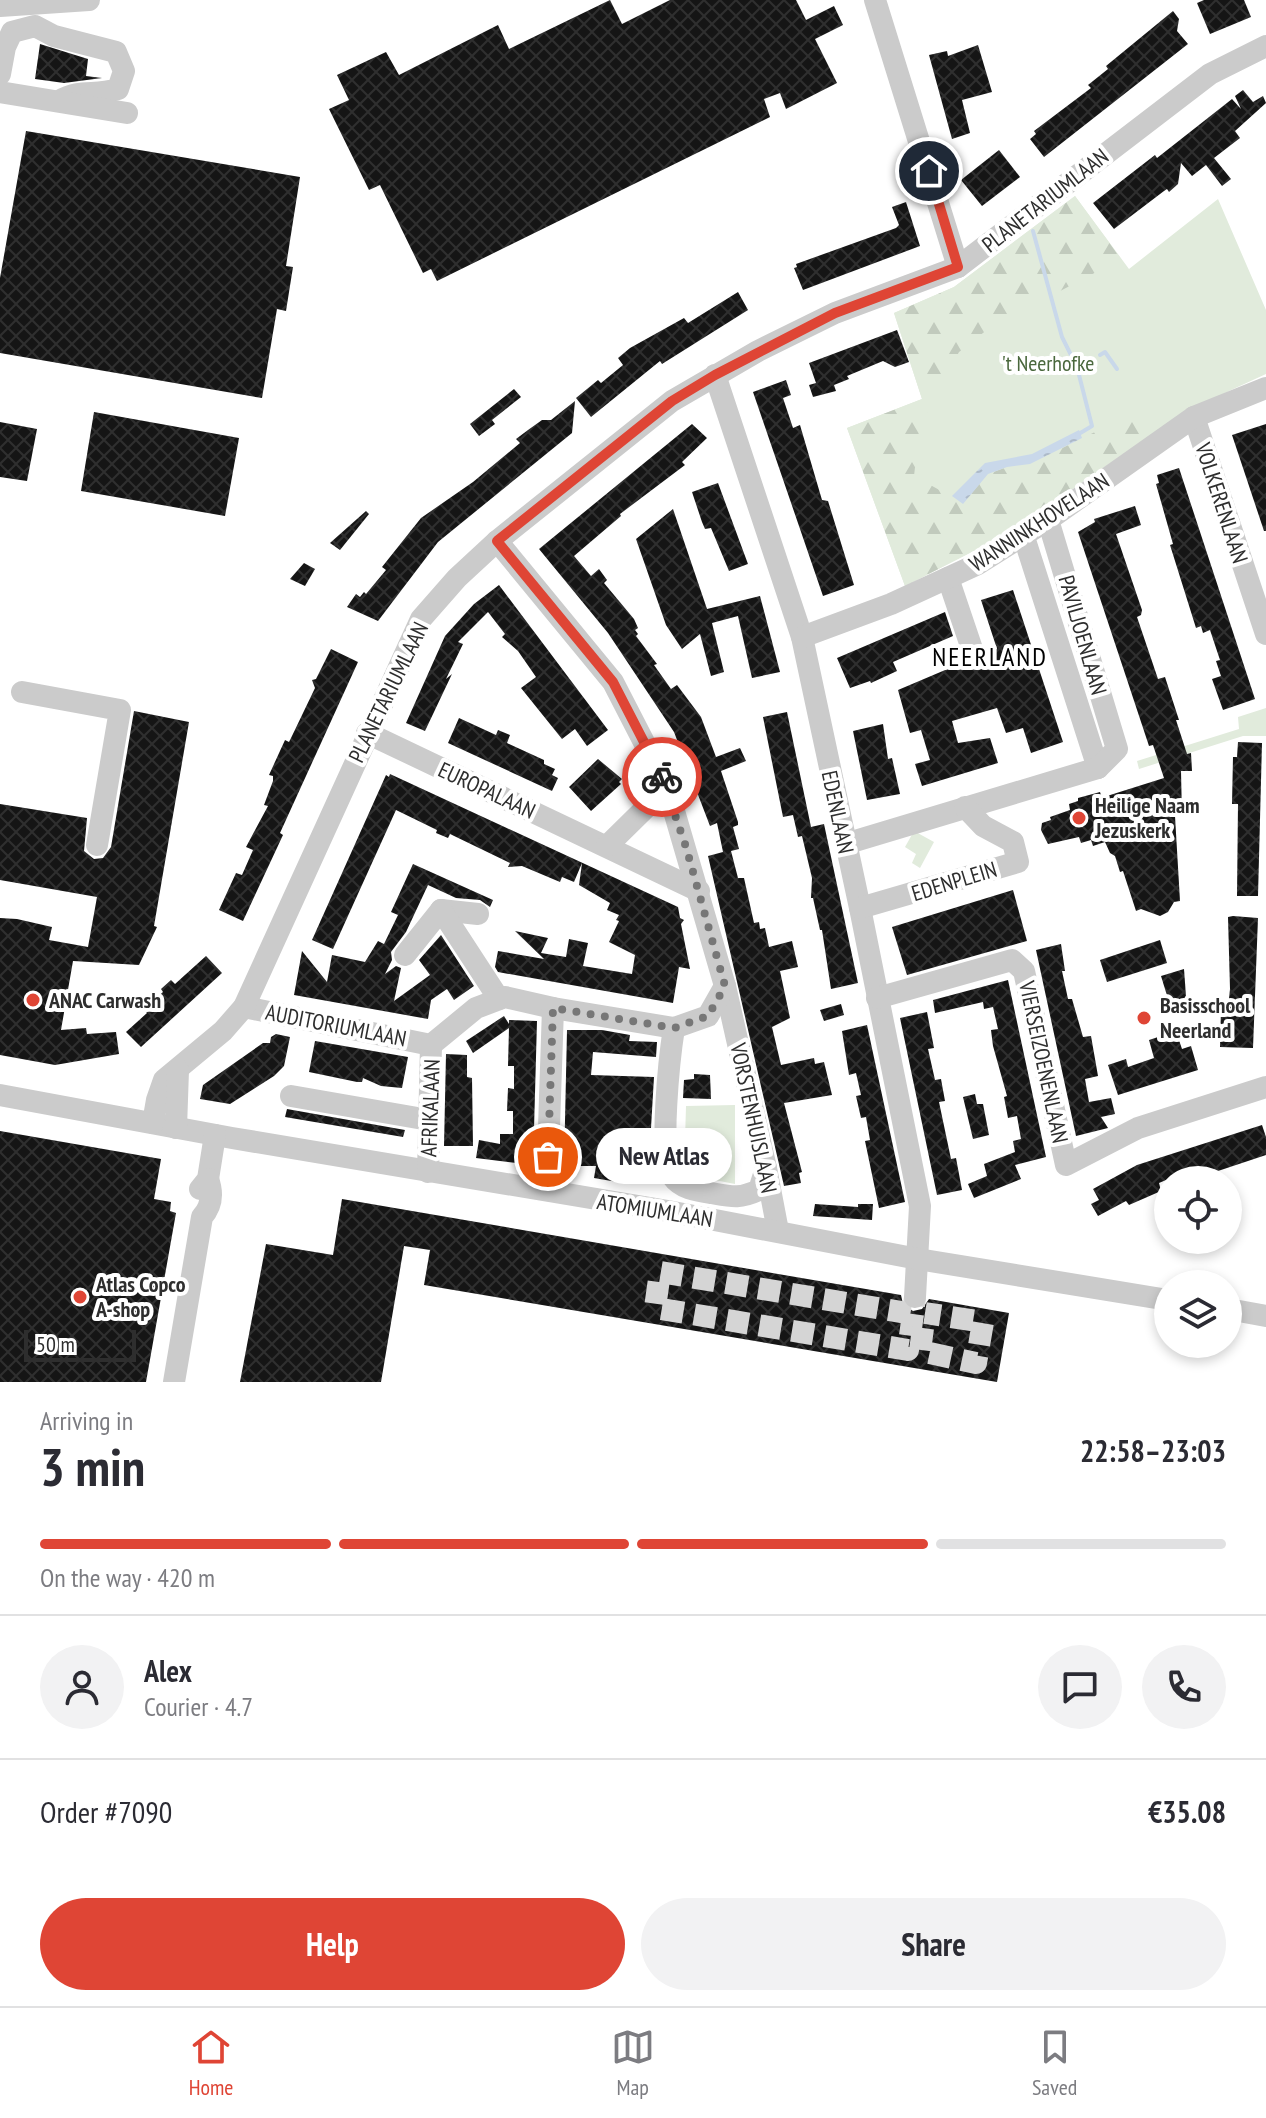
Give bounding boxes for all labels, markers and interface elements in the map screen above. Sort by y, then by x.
pin [895,137,963,205]
street label: PLANETARIUMLAAN [976,142,1114,258]
icon: home [907,149,951,193]
park label: 't Neerhofke [1002,349,1094,377]
street label: VOLKERENLAAN [1189,438,1255,567]
street label: WANNINKHOVELAAN [964,466,1114,578]
street label: PAVILJOENLAAN [1053,572,1113,698]
street label: PLANETARIUMLAAN [342,617,434,767]
district label: NEERLAND [932,640,1048,673]
courier [622,737,702,817]
street label: EUROPALAAN [434,755,540,825]
icon: bike [640,755,684,799]
street label: EDENLAAN [816,768,860,856]
place label: Heilige Naam Jezuskerk [1094,791,1200,844]
marker: Heilige Naam Jezuskerk [1070,809,1088,827]
street label: EDENPLEIN [908,855,1000,907]
street label: VIERSEIZOENENLAAN [1013,977,1075,1146]
place label: ANAC Carwash [48,986,161,1014]
marker: ANAC Carwash [24,991,42,1009]
place label: Basisschool Neerland [1160,991,1251,1044]
street label: AUDITORIUMLAAN [263,998,409,1052]
marker: Basisschool Neerland [1135,1009,1153,1027]
street label: VORSTENHUISLAAN [724,1039,784,1196]
street label: AFRIKALAAN [414,1059,446,1157]
pin [514,1123,582,1191]
callout: New Atlas [596,1129,732,1185]
icon: bag [526,1135,570,1179]
text: New Atlas [619,1139,709,1172]
map controls [1154,1166,1242,1358]
button: locate [1154,1166,1242,1254]
street label: ATOMIUMLAAN [595,1187,715,1233]
place label: Atlas Copco A-shop [95,1270,186,1323]
button: layers [1154,1270,1242,1358]
marker: Atlas Copco A-shop [71,1288,89,1306]
scale bar [24,1326,136,1362]
text: 50 m [36,1330,75,1358]
text: Arriving in [40,1404,133,1437]
text: 22:58–23:03 [1080,1431,1226,1470]
text: 3 min [40,1433,145,1500]
text: On the way · 420 m [40,1561,215,1594]
button: person [40,1645,124,1729]
button: chat [1038,1645,1122,1729]
button: phone [1142,1645,1226,1729]
text: Alex [144,1651,192,1690]
text: Courier · 4.7 [144,1690,253,1723]
text: Order #7090 [40,1792,172,1831]
text: €35.08 [1148,1792,1226,1831]
button: Help [40,1898,625,1990]
button: Share [641,1898,1226,1990]
tab: Home [189,2025,233,2101]
tab: Map [611,2025,655,2101]
tab: Saved [1032,2025,1077,2101]

